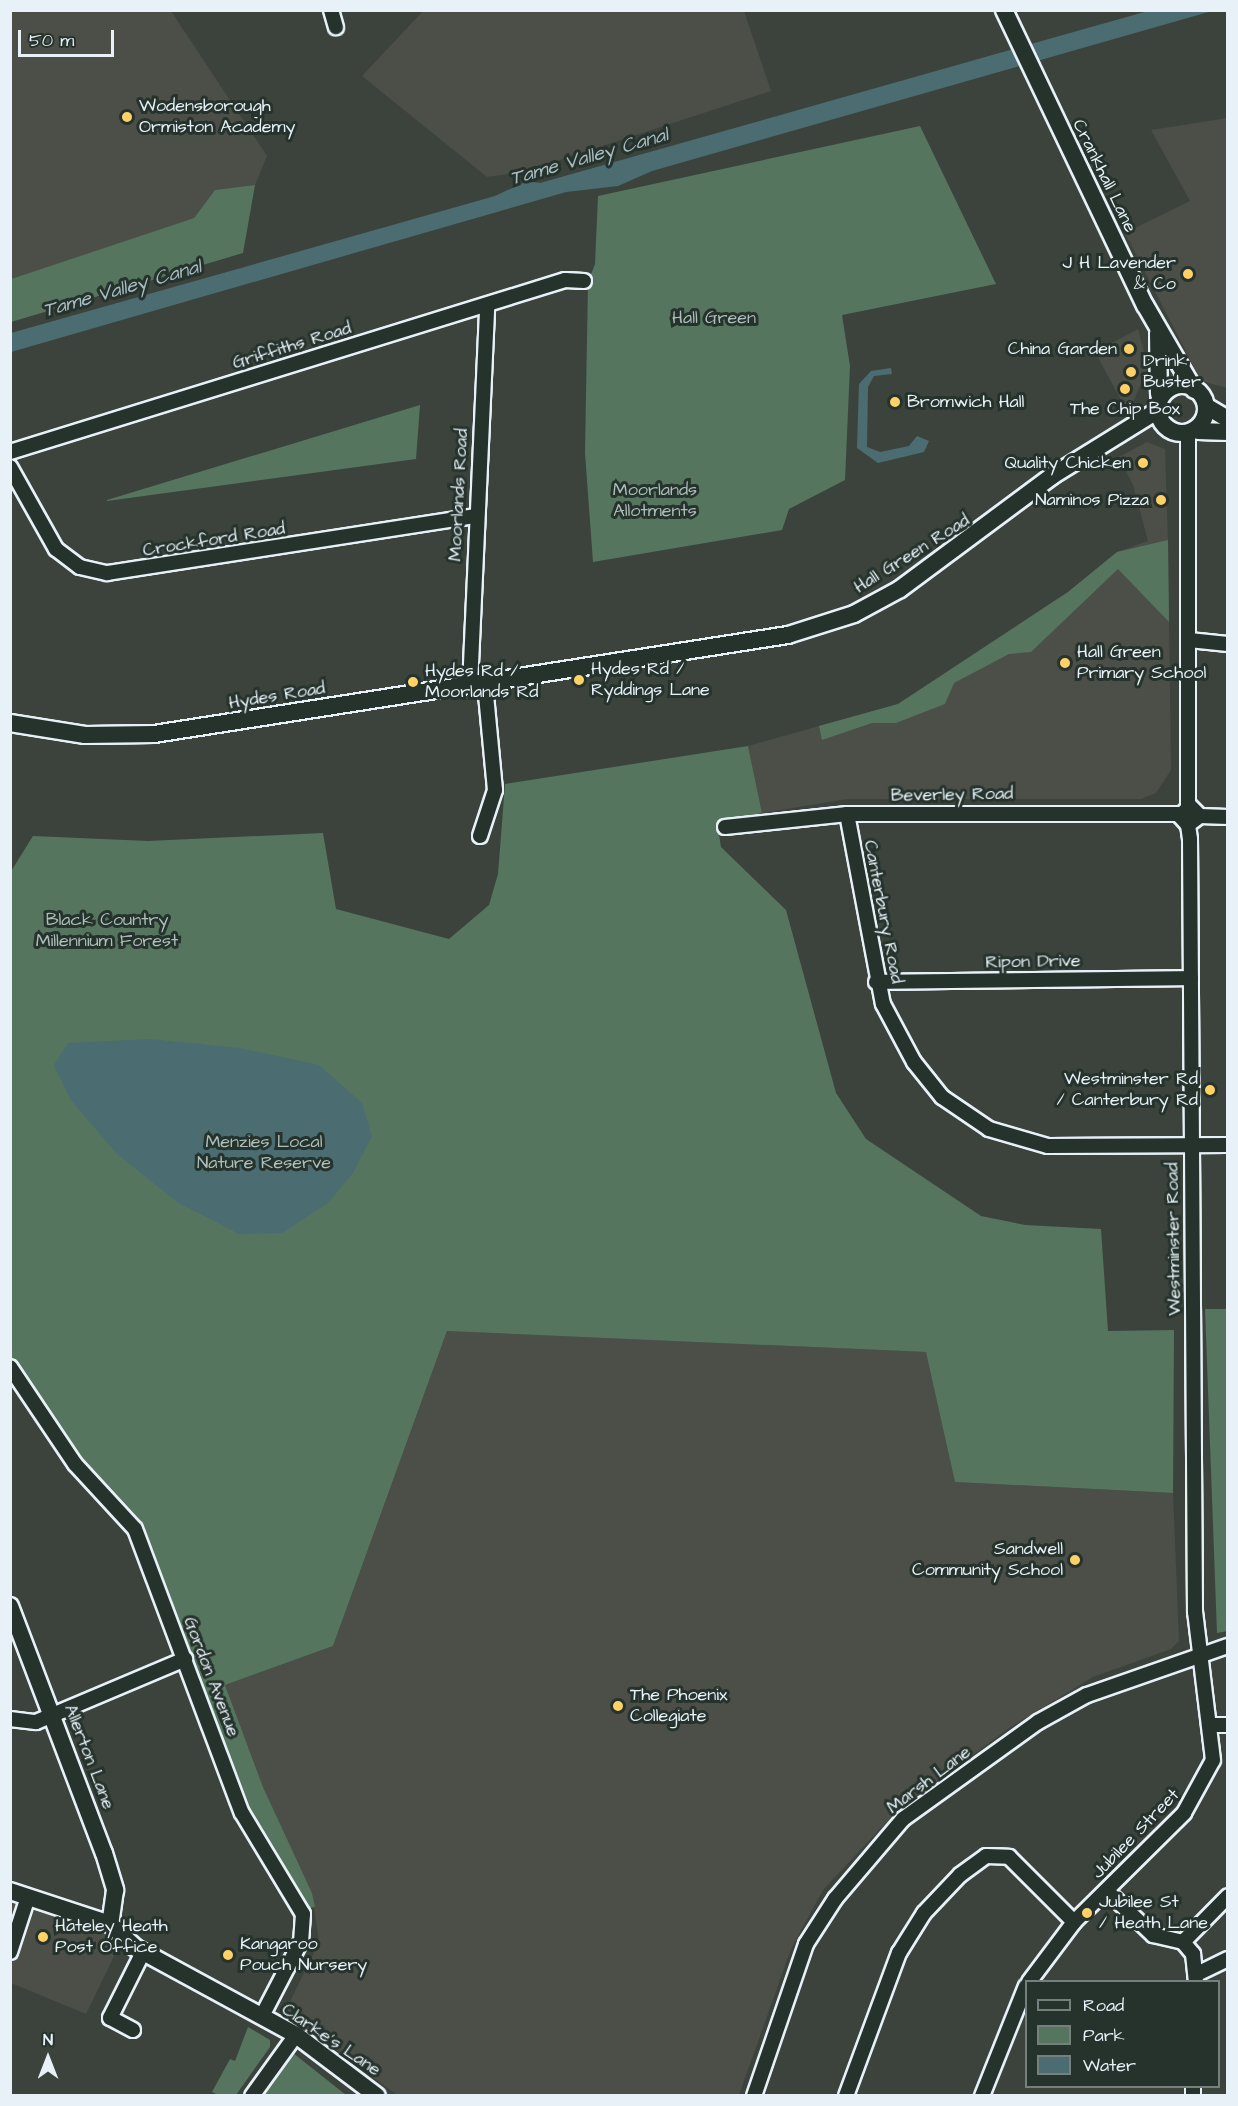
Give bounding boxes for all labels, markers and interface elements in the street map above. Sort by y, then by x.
scale bar [21,18,117,56]
text: 50 m [29,28,74,53]
place label: Wodensborough Ormiston Academy [139,96,295,138]
marker: Wodensborough Ormiston Academy [120,110,134,124]
street label: Crankhall Lane [1067,116,1141,236]
water label: Tame Valley Canal [507,123,671,191]
place label: J H Lavender & Co [1063,253,1176,296]
water label: Tame Valley Canal [40,255,204,323]
marker: J H Lavender & Co [1181,267,1195,281]
park label: Hall Green [672,307,756,329]
street label: Griffiths Road [230,318,354,374]
place label: China Garden [1008,338,1117,360]
marker: China Garden [1122,342,1136,356]
place label: Drink Buster [1143,351,1201,394]
marker: Drink Buster [1124,365,1138,379]
marker: The Chip Box [1118,382,1132,396]
place label: Bromwich Hall [907,391,1024,413]
marker: Bromwich Hall [888,395,902,409]
place label: The Chip Box [1070,398,1180,420]
street label: Moorlands Road [445,428,473,562]
place label: Quality Chicken [1004,452,1131,474]
marker: Quality Chicken [1136,456,1150,470]
park label: Moorlands Allotments [613,480,697,522]
place label: Naminos Pizza [1035,489,1149,511]
marker: Naminos Pizza [1154,493,1168,507]
street label: Hall Green Road [850,510,974,598]
street label: Crockford Road [141,518,287,562]
place label: Hall Green Primary School [1077,642,1206,684]
marker: Hall Green Primary School [1058,656,1072,670]
place label: Hydes Rd / Ryddings Lane [591,659,710,702]
place label: Hydes Rd / Moorlands Rd [425,661,539,704]
marker: Hydes Rd / Ryddings Lane [572,673,586,687]
marker: Hydes Rd / Moorlands Rd [406,675,420,689]
street label: Hydes Road [227,678,327,714]
street label: Beverley Road [891,783,1013,807]
street label: Canterbury Road [859,839,907,985]
park label: Black Country Millennium Forest [36,910,178,952]
street label: Ripon Drive [985,950,1081,974]
place label: Westminster Rd / Canterbury Rd [1056,1069,1198,1112]
marker: Westminster Rd / Canterbury Rd [1203,1083,1217,1097]
park label: Menzies Local Nature Reserve [197,1132,331,1174]
street label: Westminster Road [1162,1162,1186,1316]
place label: Sandwell Community School [912,1539,1063,1582]
marker: Sandwell Community School [1068,1553,1082,1567]
street label: Gordon Avenue [178,1614,244,1740]
place label: The Phoenix Collegiate [630,1685,728,1728]
marker: The Phoenix Collegiate [611,1699,625,1713]
street label: Allerton Lane [59,1701,119,1813]
street label: Marsh Lane [883,1741,975,1819]
street label: Jubilee Street [1088,1785,1184,1883]
place label: Jubilee St / Heath Lane [1099,1892,1208,1934]
marker: Jubilee St / Heath Lane [1080,1906,1094,1920]
place label: Hateley Heath Post Office [55,1916,168,1958]
marker: Hateley Heath Post Office [36,1930,50,1944]
place label: Kangaroo Pouch Nursery [240,1934,367,1976]
marker: Kangaroo Pouch Nursery [221,1948,235,1962]
legend [1025,1980,1220,2088]
text: Road [1083,1993,1124,2018]
street label: Clarke's Lane [277,1999,385,2081]
text: Park [1083,2023,1125,2048]
north arrow [18,2028,78,2088]
text: N [43,2029,53,2051]
text: Water [1083,2053,1136,2078]

